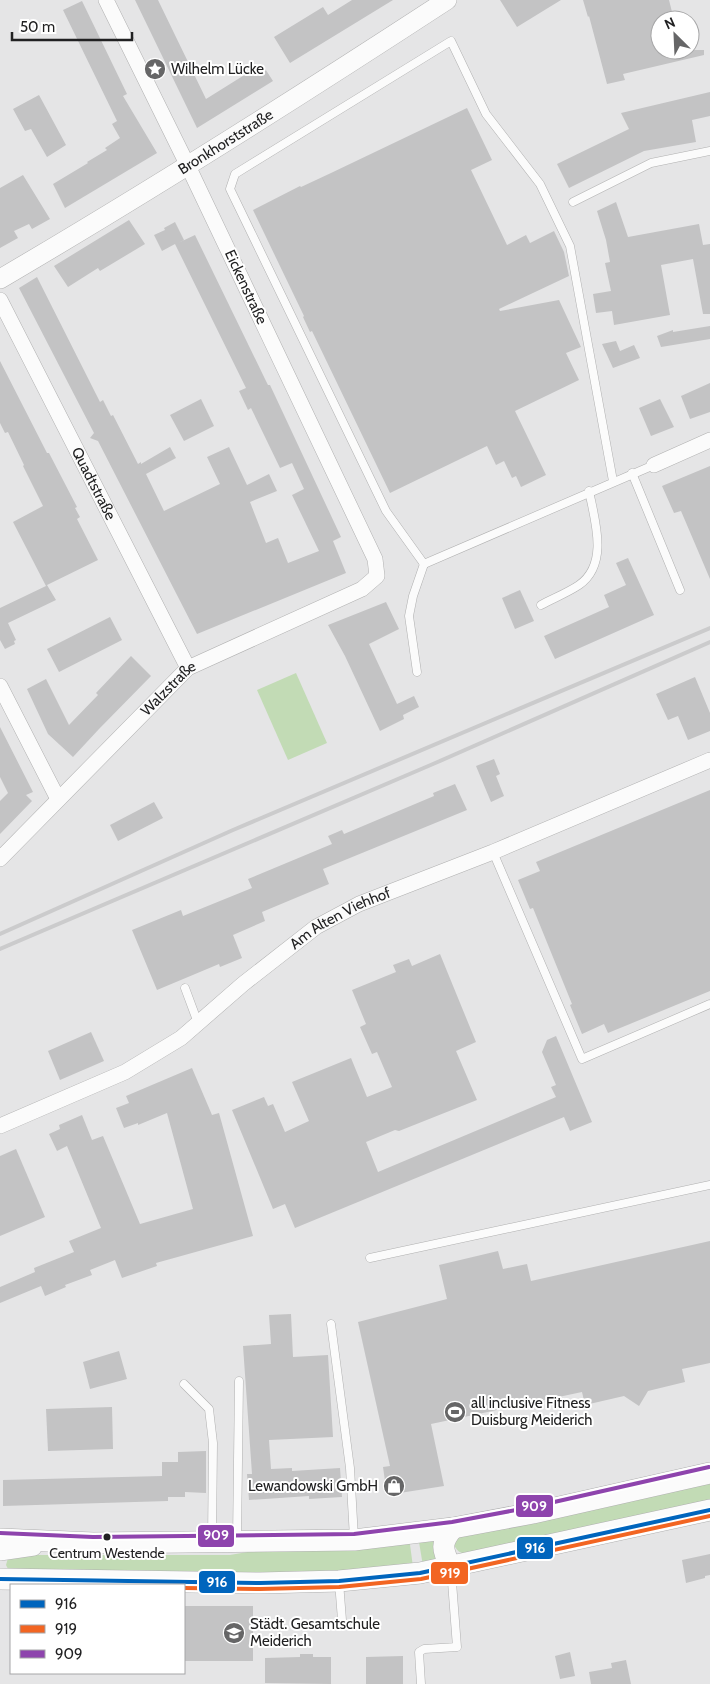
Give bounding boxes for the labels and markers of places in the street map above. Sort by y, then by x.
place icon: Wilhelm Lücke [143,57,167,81]
place label: Wilhelm Lücke [171,60,264,78]
place label: all inclusive Fitness Duisburg Meiderich [471,1394,592,1429]
sports icon: all inclusive Fitness Duisburg Meiderich [443,1400,467,1424]
shop icon: Lewandowski GmbH [382,1474,406,1498]
place label: Lewandowski GmbH [248,1477,378,1495]
marker: Centrum Westende [102,1532,112,1542]
place label: Centrum Westende [49,1544,165,1562]
place label: Städt. Gesamtschule Meiderich [250,1615,380,1650]
school or university icon: Städt. Gesamtschule Meiderich [222,1621,246,1645]

